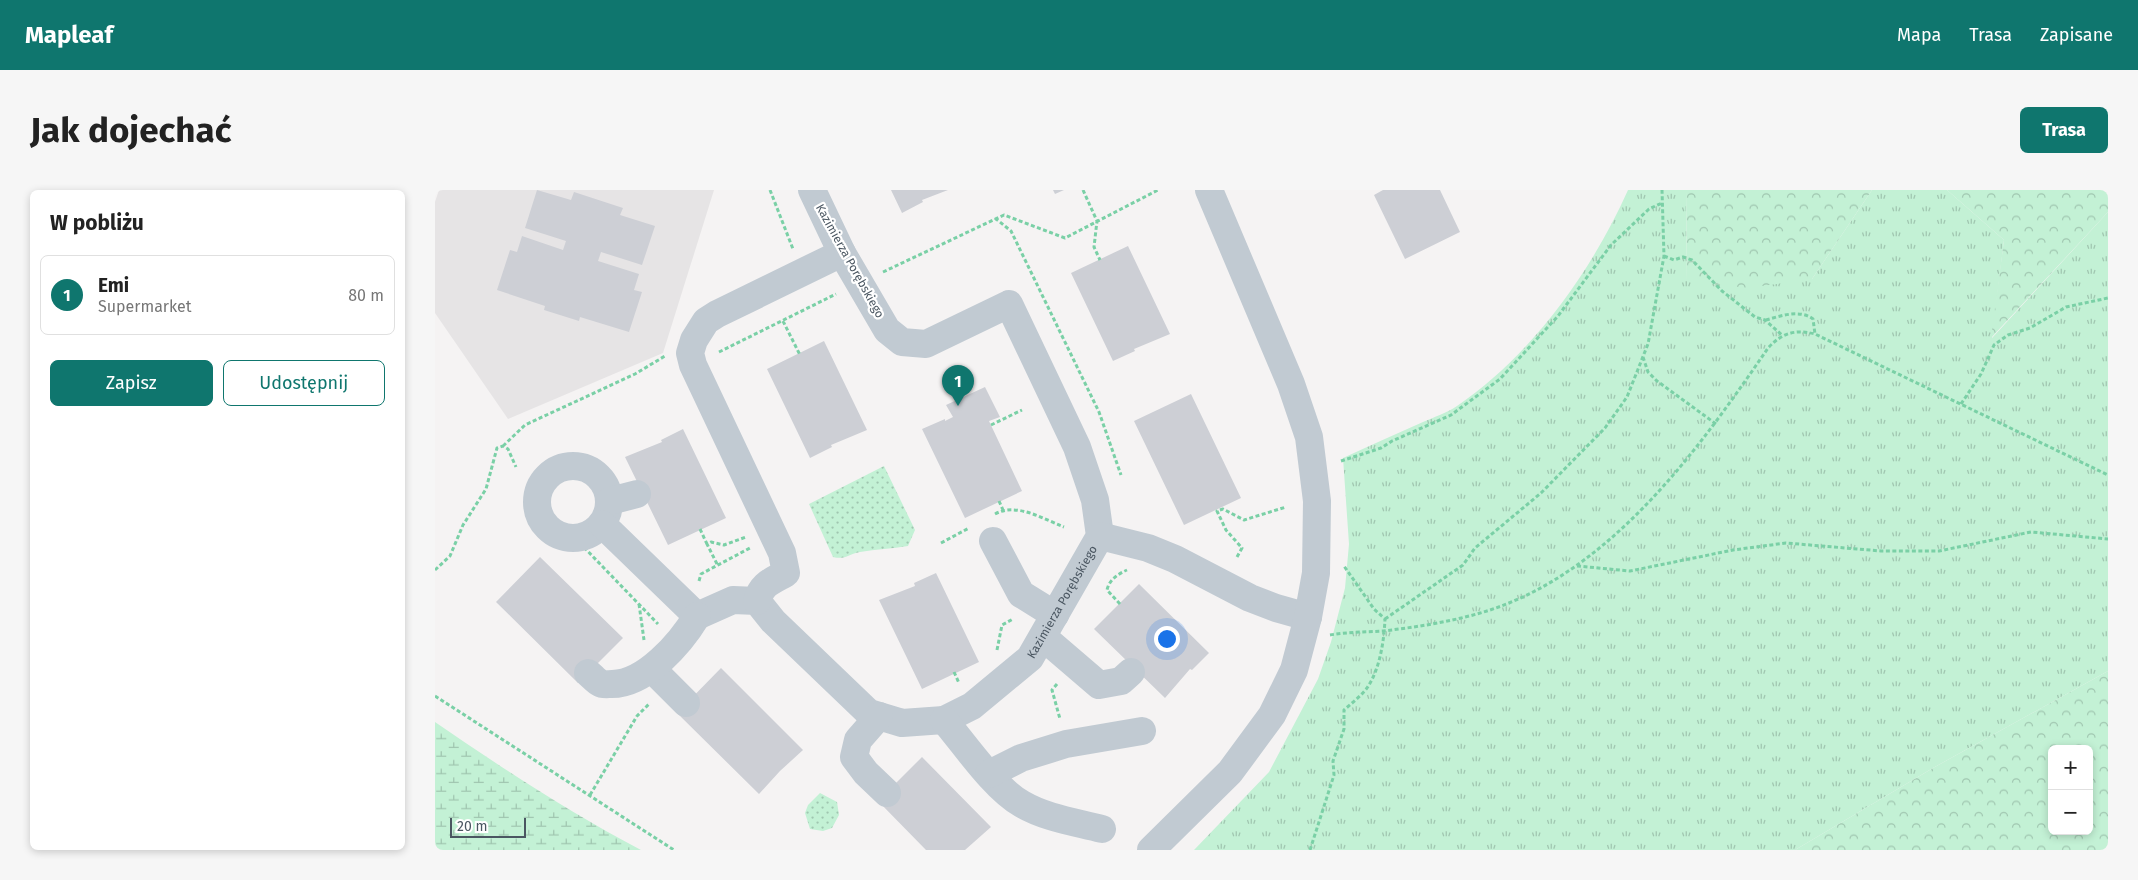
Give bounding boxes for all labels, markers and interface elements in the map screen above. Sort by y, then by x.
text: Mapleaf [25,21,113,49]
text: Mapa [1897,24,1941,46]
text: Trasa [1969,24,2012,46]
text: Zapisane [2040,24,2113,46]
button: Trasa [2020,107,2108,153]
text: Jak dojechać [30,109,231,151]
street label: Kazimierza Porębskiego [813,202,887,320]
text: W pobliżu [50,210,144,236]
text: Emi [98,274,129,297]
text: 1 [63,286,71,305]
text: 80 m [348,286,384,305]
text: Supermarket [98,297,192,316]
button: Zapisz [50,360,213,406]
button: Udostępnij [223,360,385,406]
pin: 1 [942,365,974,406]
street label: Kazimierza Porębskiego [1024,543,1100,661]
your location [1154,626,1180,652]
map controls [2048,745,2093,835]
button: + [2048,745,2093,790]
button: − [2048,790,2093,835]
scale bar [450,815,526,838]
text: 20 m [457,818,487,835]

